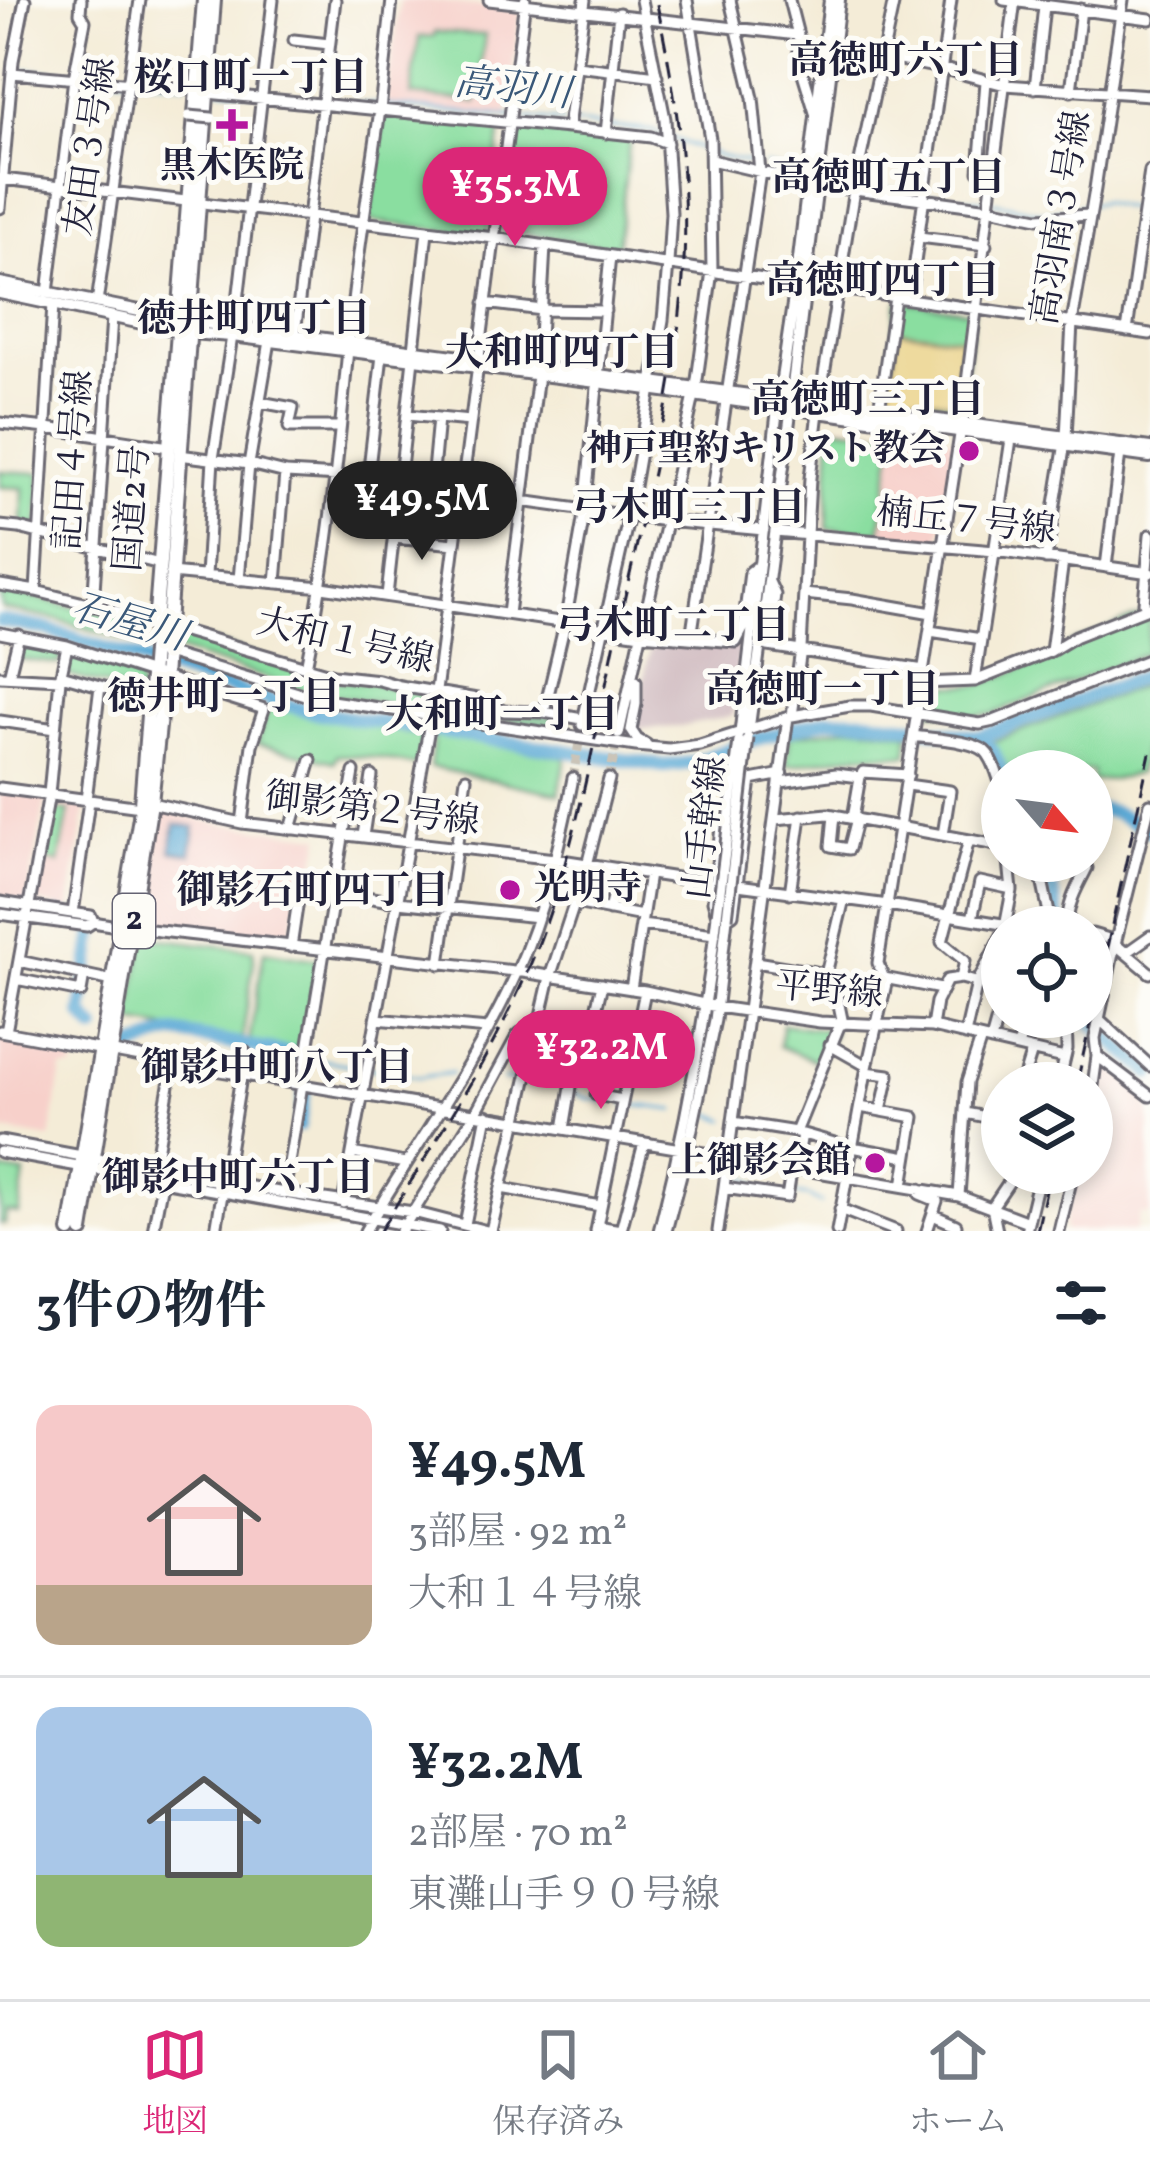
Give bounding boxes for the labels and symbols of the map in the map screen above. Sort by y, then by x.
district label: 高徳町六丁目 [789,36,1023,90]
district label: 桜口町一丁目 [134,53,368,107]
street label: 友田３号線 [55,54,129,240]
water label: 高羽川 [452,57,578,123]
street label: 高羽南３号線 [1021,107,1105,329]
marker: 黒木医院 [216,109,248,141]
place label: 黒木医院 [160,143,304,193]
pin: ¥35.3M [417,147,613,249]
district label: 高徳町五丁目 [772,153,1006,207]
district label: 高徳町四丁目 [766,256,1000,310]
district label: 徳井町四丁目 [137,294,371,348]
district label: 大和町四丁目 [445,328,679,382]
street label: 記田４号線 [44,368,106,552]
district label: 高徳町三丁目 [751,375,985,429]
place label: 神戸聖約キリスト教会 [586,426,945,476]
marker: 神戸聖約キリスト教会 [956,438,982,464]
street label: 国道2号 [105,443,163,573]
pin: ¥49.5M [324,461,520,563]
district label: 弓木町三丁目 [572,483,806,537]
street label: 楠丘７号線 [874,489,1058,557]
water label: 石屋川 [65,582,197,667]
street label: 大和１号線 [252,598,438,688]
district label: 弓木町二丁目 [556,601,790,655]
district label: 高徳町一丁目 [706,665,940,719]
district label: 徳井町一丁目 [107,672,341,726]
district label: 大和町一丁目 [385,690,619,744]
north arrow [981,750,1113,882]
street label: 山手幹線 [673,753,741,903]
street label: 御影第２号線 [262,773,482,849]
place label: 光明寺 [534,865,642,915]
district label: 御影石町四丁目 [176,866,450,920]
marker: 光明寺 [497,877,523,903]
road number: 2 [113,894,155,948]
street label: 平野線 [773,962,885,1022]
pin: ¥32.2M [503,1010,699,1112]
district label: 御影中町八丁目 [140,1043,414,1097]
place label: 上御影会館 [671,1138,851,1188]
marker: 上御影会館 [862,1150,888,1176]
district label: 御影中町六丁目 [101,1153,375,1207]

